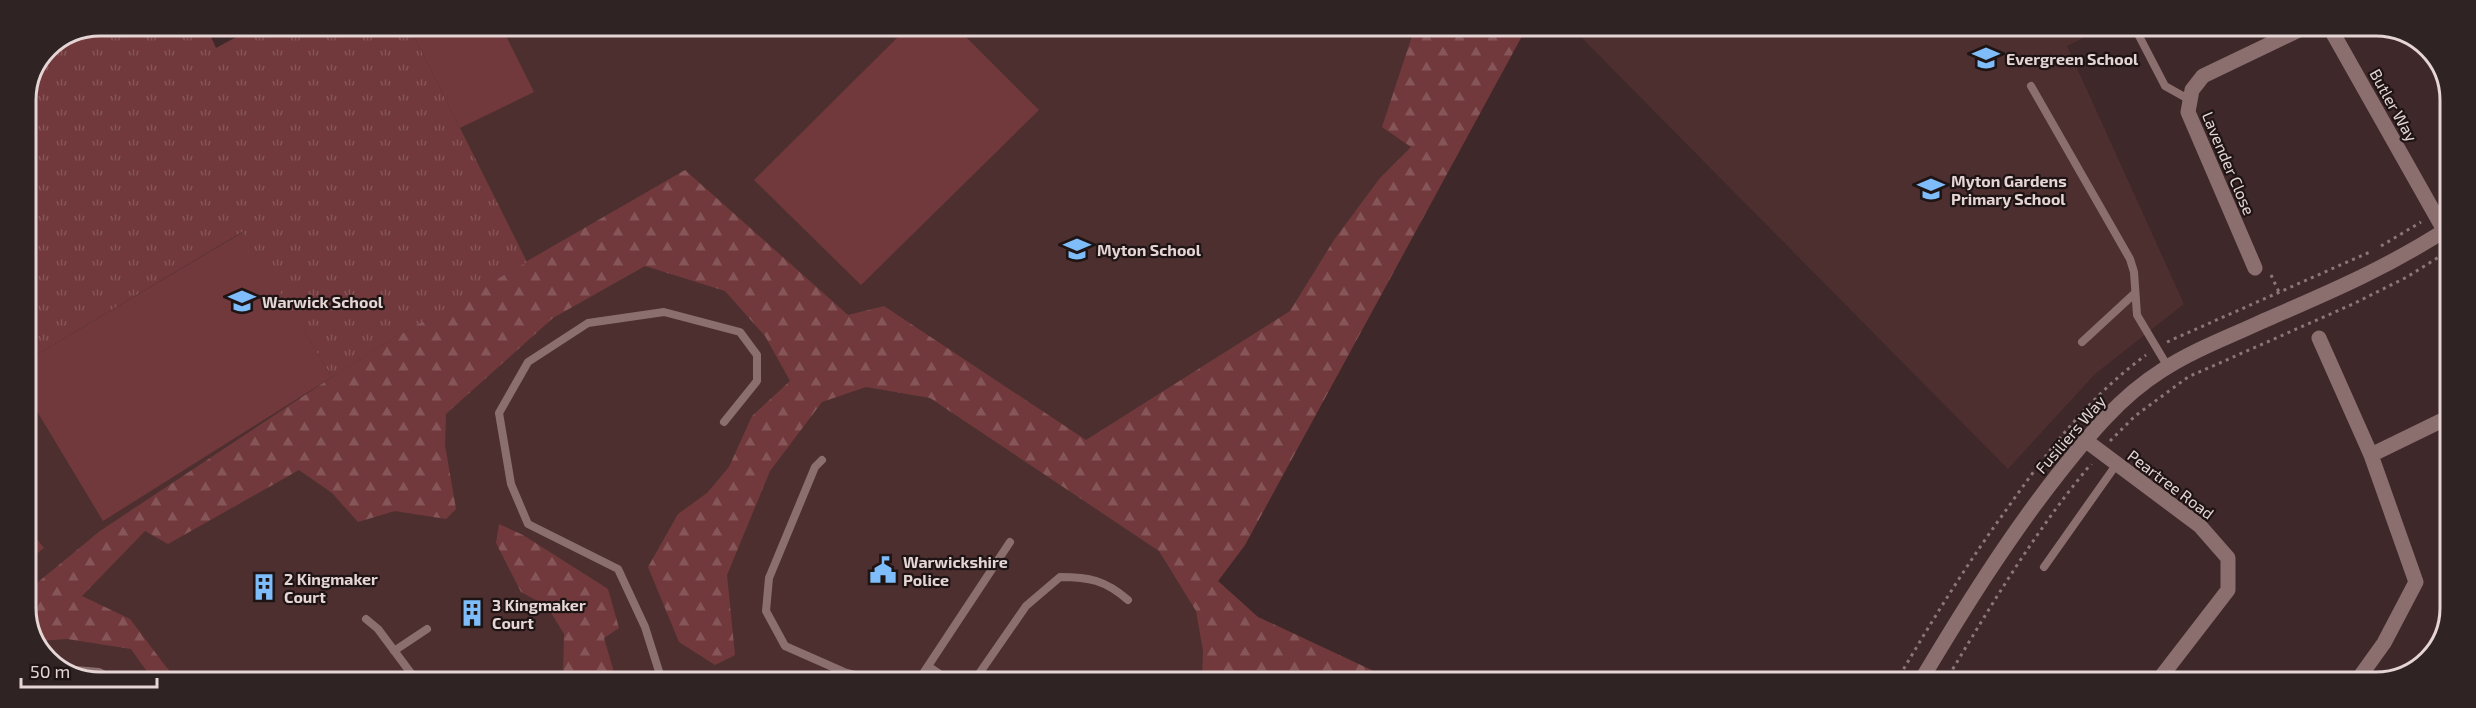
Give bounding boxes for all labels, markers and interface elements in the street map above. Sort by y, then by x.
school or university icon: Evergreen School [1971,43,2001,73]
place label: Evergreen School [2006,49,2139,68]
street label: Butler Way [2366,65,2422,145]
street label: Lavender Close [2199,108,2259,218]
place label: Myton Gardens Primary School [1951,171,2067,209]
school or university icon: Myton Gardens Primary School [1916,174,1946,204]
school or university icon: Myton School [1062,234,1092,264]
place label: Myton School [1097,240,1202,260]
school or university icon: Warwick School [227,286,257,316]
place label: Warwick School [262,292,384,311]
street label: Fusiliers Way [2031,391,2109,477]
street label: Peartree Road [2124,445,2218,523]
place label: Warwickshire Police [903,552,1008,589]
public building icon: Warwickshire Police [868,555,898,585]
place label: 2 Kingmaker Court [284,569,378,606]
building icon: 2 Kingmaker Court [249,572,279,602]
place label: 3 Kingmaker Court [492,595,586,632]
building icon: 3 Kingmaker Court [457,598,487,628]
scale bar [21,651,158,689]
text: 50 m [30,660,70,682]

